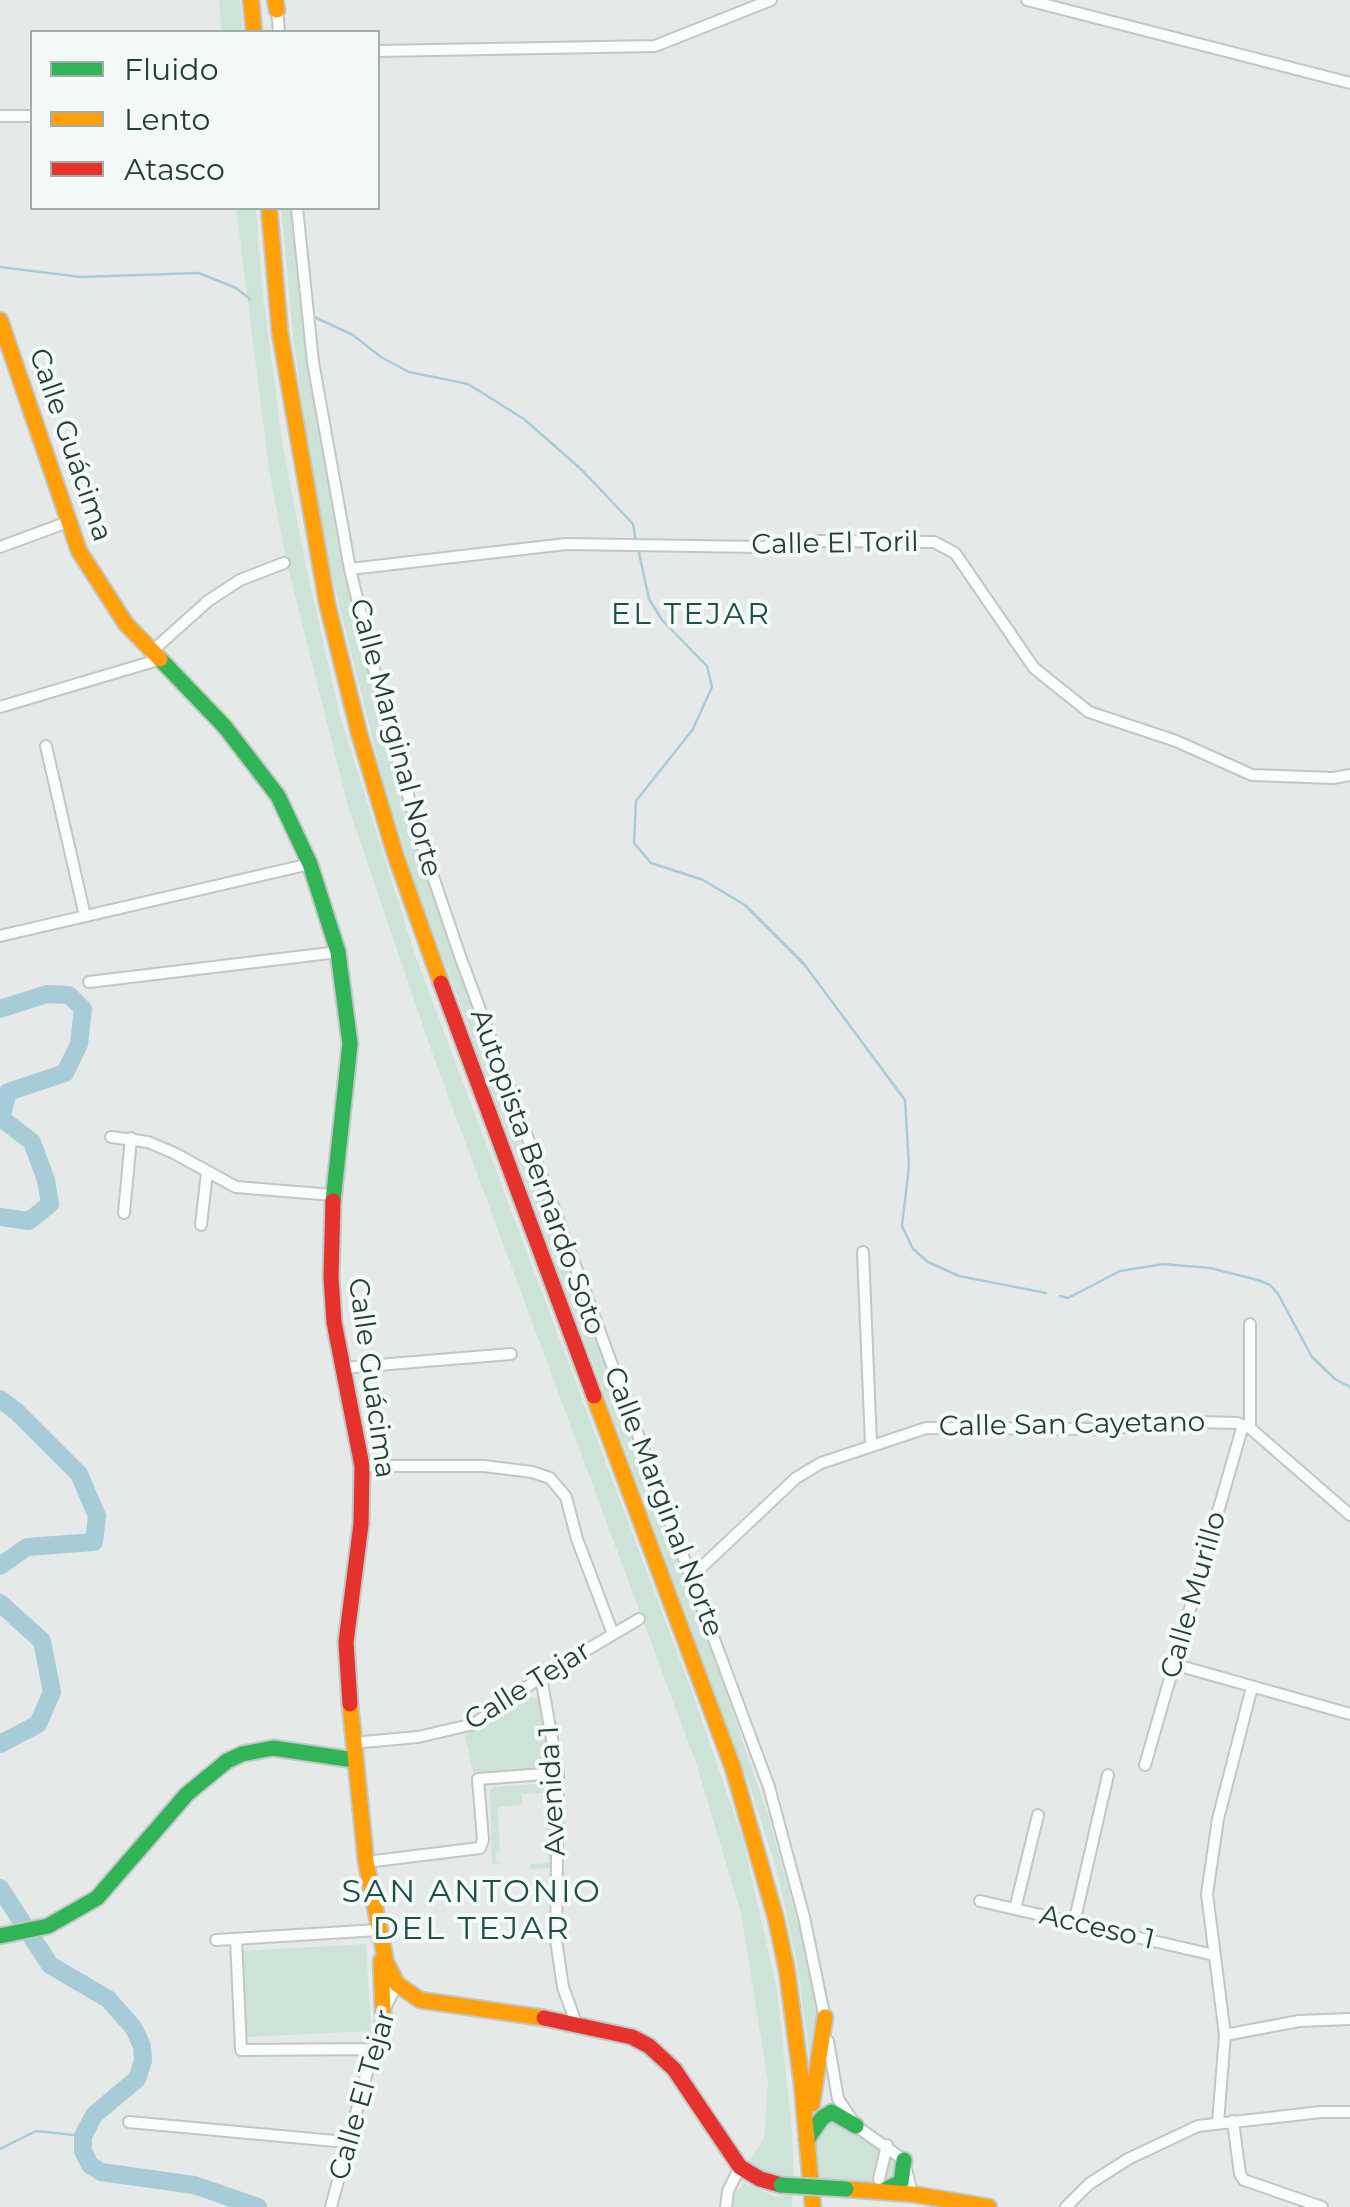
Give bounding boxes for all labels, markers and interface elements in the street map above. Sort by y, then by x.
legend [30,30,380,210]
text: Fluido [124,51,218,88]
text: Lento [124,101,210,138]
text: Atasco [124,151,225,188]
street label: Calle Guácima [21,344,119,546]
street label: Calle El Toril [751,526,919,562]
street label: Calle Marginal Norte [342,595,448,881]
district label: EL TEJAR [611,597,771,633]
street label: Autopista Bernardo Soto [462,1005,612,1339]
street label: Calle Guácima [340,1276,402,1480]
street label: Calle Marginal Norte [596,1362,730,1642]
street label: Calle San Cayetano [938,1406,1206,1444]
street label: Calle Murillo [1154,1508,1234,1682]
street label: Calle Tejar [459,1634,597,1738]
street label: Avenida 1 [533,1725,573,1857]
district label: SAN ANTONIO DEL TEJAR [342,1874,602,1949]
street label: Acceso 1 [1036,1899,1158,1957]
street label: Calle El Tejar [323,2006,403,2184]

